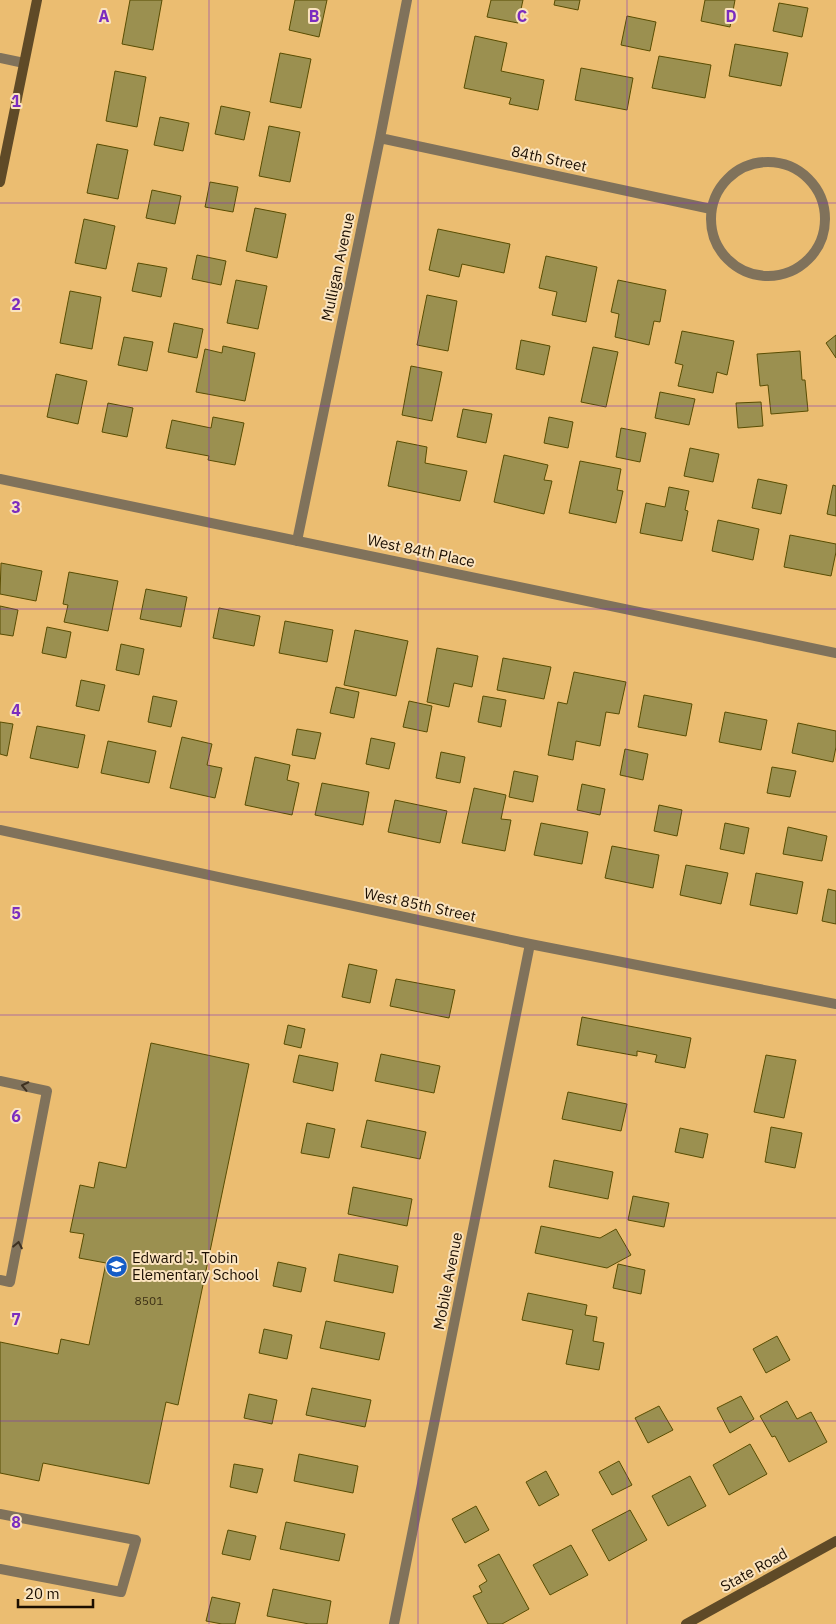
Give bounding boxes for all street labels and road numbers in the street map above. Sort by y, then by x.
street label: 84th Street [510,141,588,176]
street label: Mulligan Avenue [317,211,358,323]
street label: West 84th Place [366,530,477,571]
street label: West 85th Street [362,883,478,926]
street label: Mobile Avenue [429,1231,466,1331]
street label: State Road [717,1543,790,1596]

